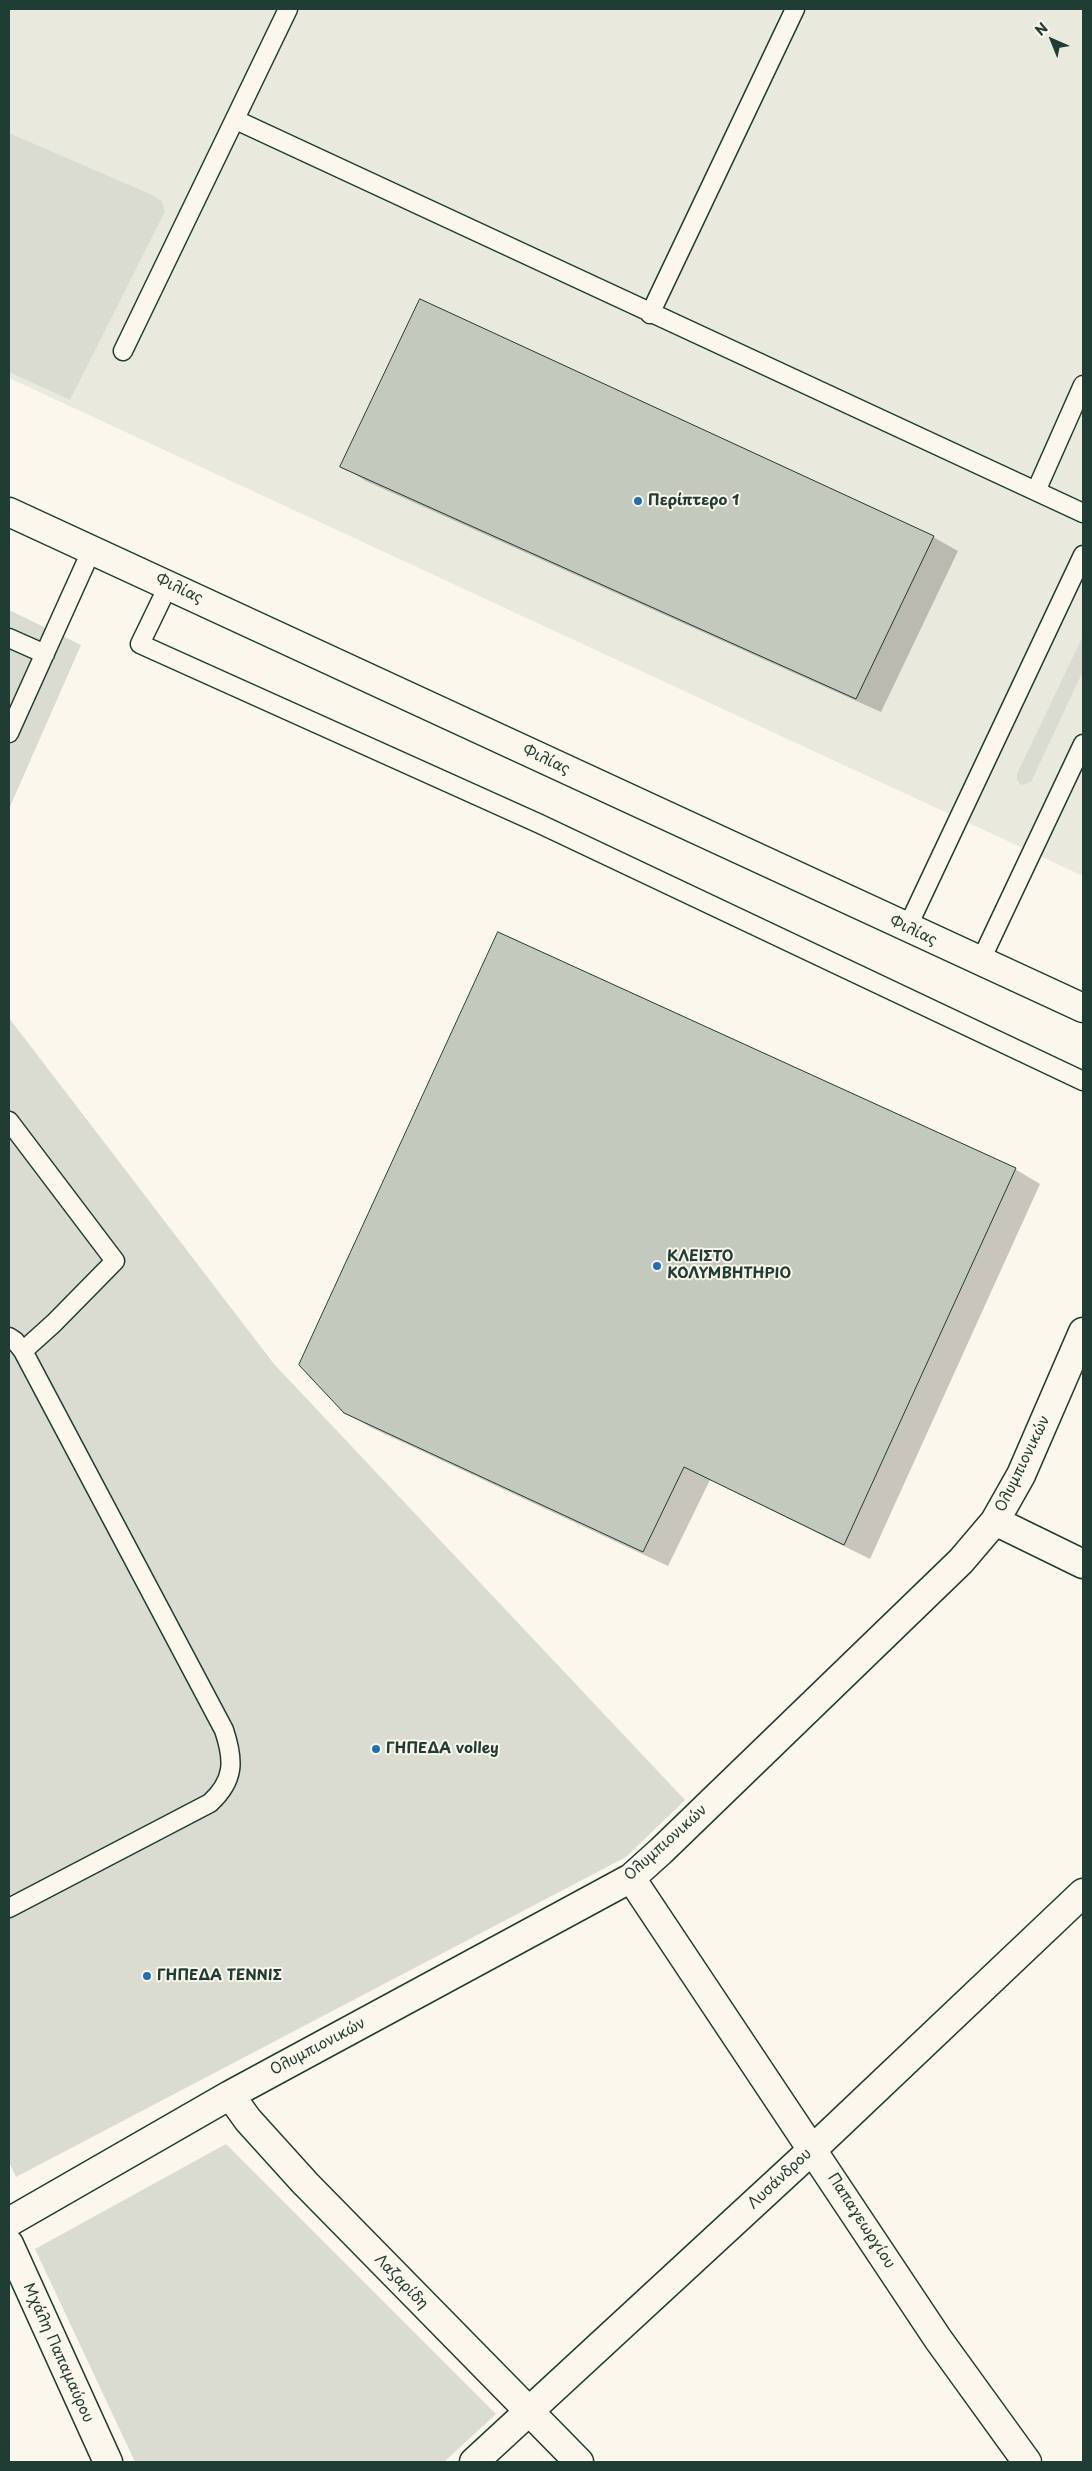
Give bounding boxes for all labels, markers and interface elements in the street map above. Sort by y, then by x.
north arrow [1027,15,1077,65]
text: N [1030,17,1053,40]
place label: Περίπτερο 1 [648,492,739,510]
marker: Περίπτερο 1 [632,495,644,507]
street label: Φιλίας [152,570,206,608]
street label: Φιλίας [519,741,573,779]
street label: Φιλίας [886,912,940,950]
place label: ΚΛΕΙΣΤΟ ΚΟΛΥΜΒΗΤΗΡΙΟ [667,1248,791,1283]
marker: ΚΛΕΙΣΤΟ ΚΟΛΥΜΒΗΤΗΡΙΟ [651,1260,663,1272]
street label: Ολυμπιονικών [992,1413,1054,1515]
place label: ΓΗΠΕΔΑ volley [386,1740,499,1758]
marker: ΓΗΠΕΔΑ volley [370,1743,382,1755]
street label: Ολυμπιονικών [621,1801,711,1885]
place label: ΓΗΠΕΔΑ ΤΕΝΝΙΣ [157,1967,282,1985]
marker: ΓΗΠΕΔΑ ΤΕΝΝΙΣ [141,1970,153,1982]
street label: Ολυμπιονικών [267,2014,369,2080]
street label: Λυσάνδρου [744,2145,816,2213]
street label: Παπαγεωργίου [824,2170,898,2272]
street label: Λαζαρίδη [370,2251,432,2313]
street label: Μχάλη Παπαμαύρου [19,2280,97,2426]

